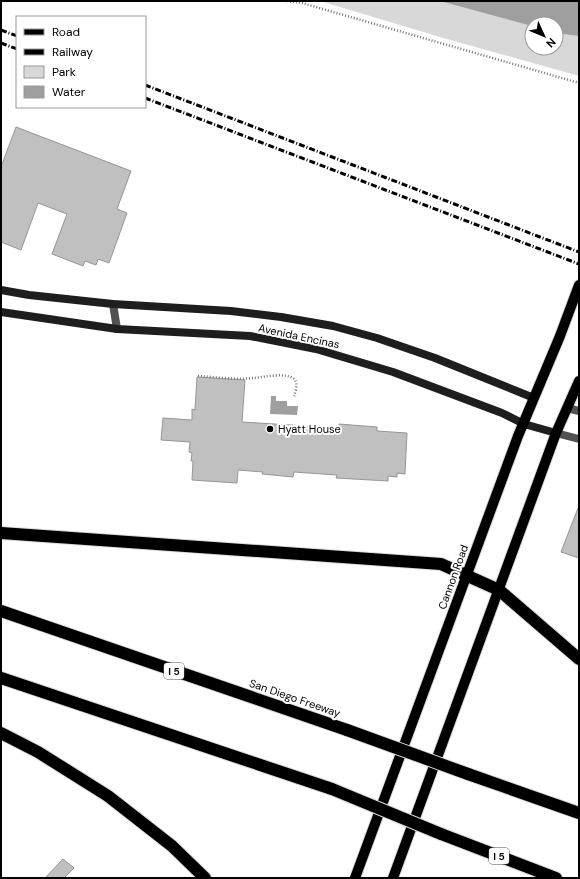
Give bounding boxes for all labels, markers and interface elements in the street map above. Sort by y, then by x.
legend [16,16,146,108]
north arrow [524,16,564,56]
text: Road [52,24,80,40]
text: N [543,35,559,51]
text: Railway [52,44,93,60]
text: Park [52,64,76,80]
text: Water [52,84,86,100]
street label: Avenida Encinas [257,321,341,351]
place label: Hyatt House [278,422,341,436]
marker: Hyatt House [265,424,275,434]
street label: Cannon Road [435,543,471,611]
road number: I 5 [164,663,184,679]
street label: San Diego Freeway [248,676,342,720]
road number: I 5 [489,848,509,864]

